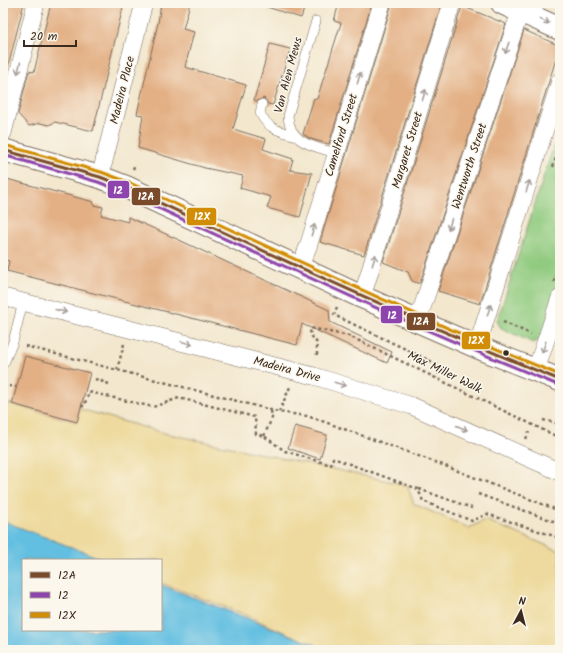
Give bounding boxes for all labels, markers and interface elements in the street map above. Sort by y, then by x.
one-way arrow [537,18,549,26]
scale bar [24,22,76,48]
text: 20 m [30,27,58,46]
street label: Van Alen Mews [269,35,308,115]
one-way arrow [503,41,510,54]
street label: Madeira Place [105,53,140,126]
one-way arrow [15,61,23,74]
one-way arrow [356,72,363,85]
one-way arrow [421,89,428,102]
street label: Camelford Street [320,91,363,179]
street label: Margaret Street [387,109,428,191]
street label: Wentworth Street [447,120,492,212]
one-way arrow [525,179,532,192]
line badge: 12 [107,180,130,199]
text: 12 [113,182,123,200]
line badge: 12A [131,187,161,206]
text: 12A [138,188,154,206]
line badge: 12X [186,207,217,226]
text: 12X [194,208,211,226]
one-way arrow [446,218,453,231]
one-way arrow [310,223,317,236]
one-way arrow [371,253,378,266]
one-way arrow [486,304,493,317]
line badge: 12 [380,305,403,324]
text: 12 [387,307,397,325]
one-way arrow [54,308,67,316]
line badge: 12A [406,312,436,331]
text: 12A [413,313,429,331]
line badge: 12X [461,331,491,350]
text: 12X [468,332,485,350]
one-way arrow [181,340,194,347]
one-way arrow [539,341,547,353]
street label: Max Miller Walk [404,346,486,399]
unlabelled marker [501,348,511,358]
street label: Madeira Drive [251,351,323,388]
one-way arrow [333,381,346,388]
one-way arrow [456,425,468,432]
legend [22,559,162,631]
text: 12A [58,566,76,585]
text: 12 [58,586,69,605]
north arrow [501,591,541,631]
text: N [518,593,527,611]
text: 12X [58,606,77,625]

